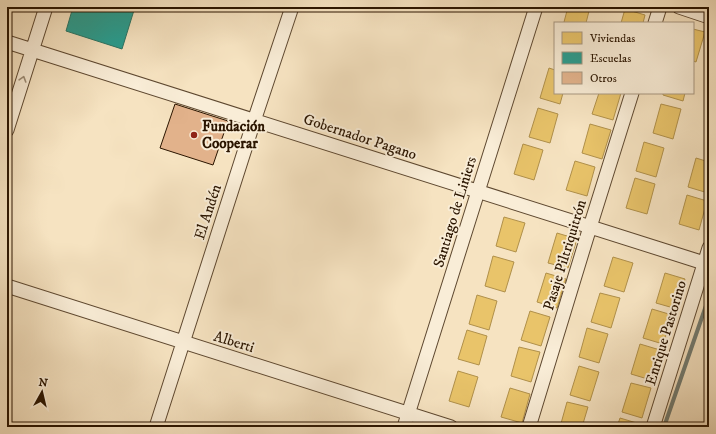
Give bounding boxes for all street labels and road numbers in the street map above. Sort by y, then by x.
street label: Gobernador Pagano [301,110,419,164]
street label: Santiago de Liniers [429,154,481,270]
street label: El Andén [190,182,226,242]
street label: Pasaje Piltriquitrón [539,197,591,313]
street label: Enrique Pastorino [641,278,691,388]
street label: Alberti [211,327,257,357]

